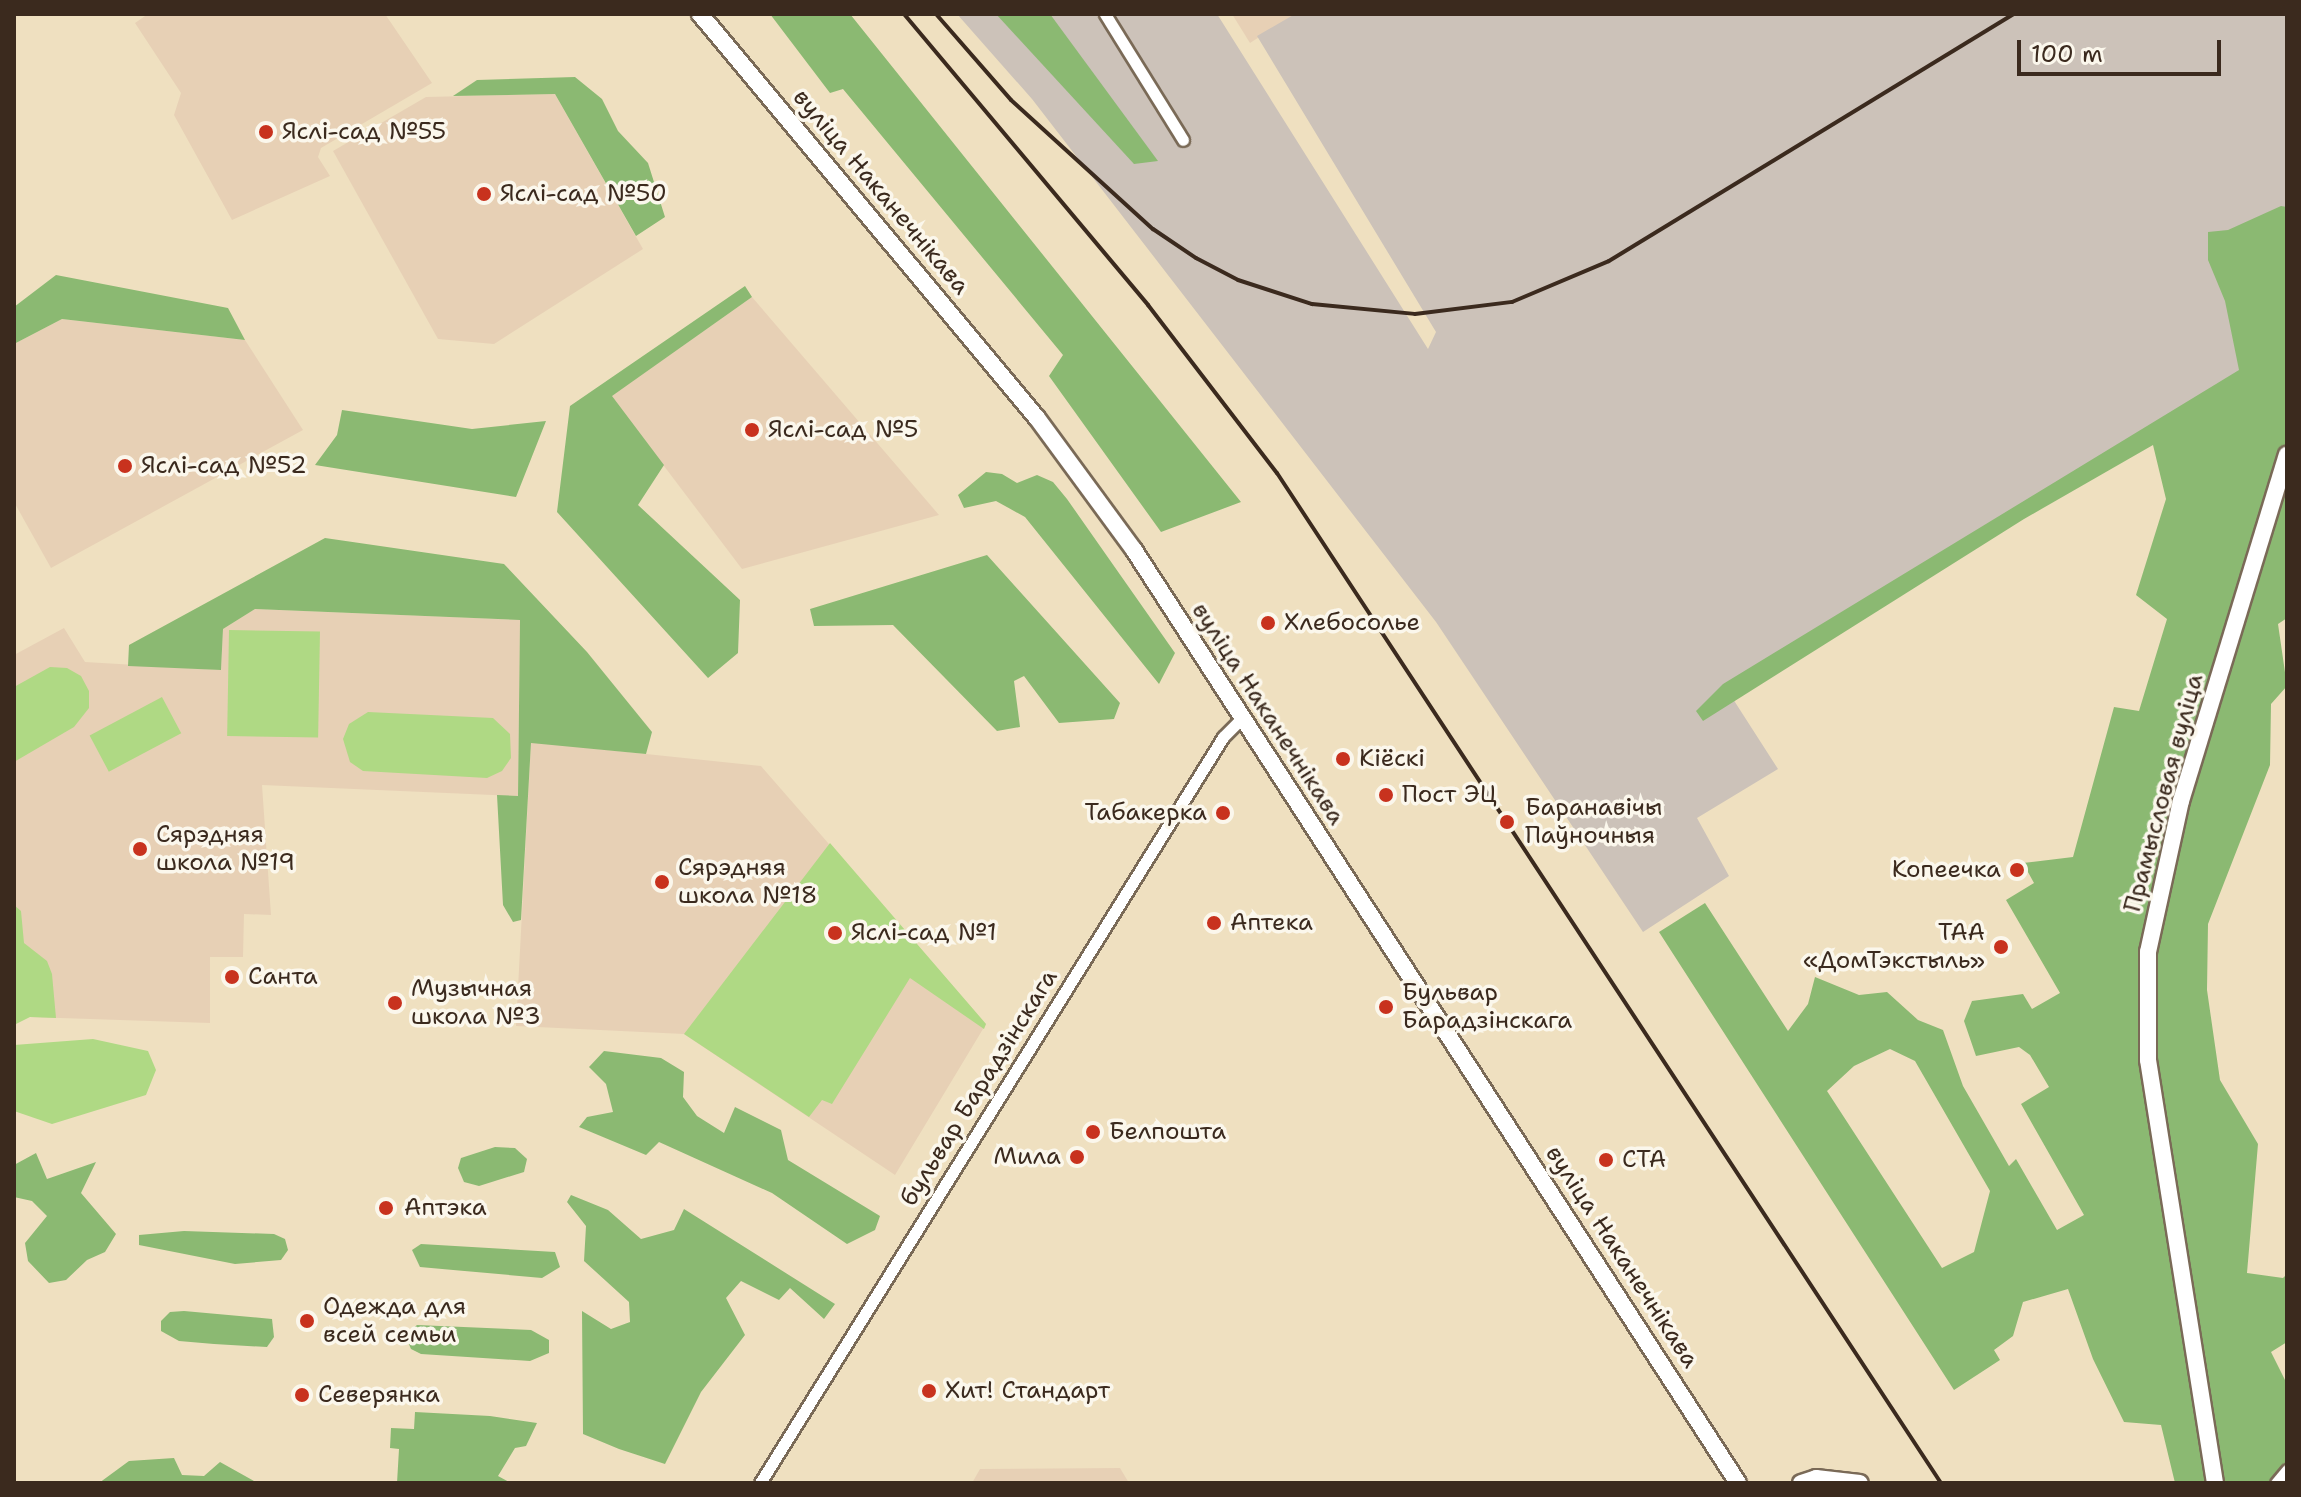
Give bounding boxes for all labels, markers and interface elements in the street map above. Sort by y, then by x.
scale bar [2021,24,2225,74]
text: 100 m [2031,38,2103,70]
street label: вуліца Наканечнікава [787,83,975,301]
place label: Яслі-сад №55 [282,118,446,146]
marker: Яслі-сад №55 [257,123,275,141]
place label: Яслі-сад №50 [500,180,667,208]
marker: Яслі-сад №50 [475,185,493,203]
place label: Яслі-сад №5 [768,416,918,444]
marker: Яслі-сад №5 [743,421,761,439]
place label: Яслі-сад №52 [141,452,307,480]
marker: Яслі-сад №52 [116,457,134,475]
street label: вуліца Наканечнікава [1185,597,1351,831]
place label: Хлебосолье [1284,609,1420,637]
marker: Хлебосолье [1259,614,1277,632]
street label: Прамысловая вуліца [2118,671,2210,915]
place label: Кіёскі [1359,745,1425,773]
marker: Кіёскі [1334,750,1352,768]
place label: Пост ЭЦ [1402,781,1497,809]
marker: Пост ЭЦ [1377,786,1395,804]
place label: Баранавічы Паўночныя [1525,794,1663,850]
place label: Табакерка [1084,799,1207,827]
marker: Табакерка [1214,804,1232,822]
marker: Баранавічы Паўночныя [1496,811,1518,833]
place label: Сярэдняя школа №19 [156,821,295,877]
marker: Сярэдняя школа №19 [131,840,149,858]
place label: Сярэдняя школа №18 [678,854,818,910]
place label: Копеечка [1892,856,2001,884]
marker: Копеечка [2008,861,2026,879]
marker: Сярэдняя школа №18 [653,873,671,891]
place label: Аптека [1230,909,1313,937]
marker: Аптека [1205,914,1223,932]
place label: Яслі-сад №1 [851,919,997,947]
place label: ТАА «ДомТэкстыль» [1803,919,1985,975]
marker: Яслі-сад №1 [826,924,844,942]
marker: ТАА «ДомТэкстыль» [1992,938,2010,956]
place label: Санта [248,963,318,991]
street label: бульвар Барадзінскага [894,964,1064,1212]
marker: Санта [223,968,241,986]
place label: Музычная школа №3 [411,975,541,1031]
place label: Бульвар Барадзінскага [1402,979,1572,1035]
marker: Музычная школа №3 [386,994,404,1012]
marker: Бульвар Барадзінскага [1377,998,1395,1016]
place label: Белпошта [1109,1118,1226,1146]
marker: Белпошта [1084,1123,1102,1141]
street label: вуліца Наканечнікава [1539,1140,1705,1374]
place label: Мила [994,1143,1061,1171]
place label: СТА [1622,1146,1666,1174]
marker: Мила [1068,1148,1086,1166]
marker: СТА [1597,1151,1615,1169]
place label: Аптэка [404,1194,487,1222]
marker: Аптэка [375,1197,397,1219]
place label: Одежда для всей семьи [323,1293,466,1349]
marker: Одежда для всей семьи [298,1312,316,1330]
place label: Хит! Стандарт [945,1377,1110,1405]
place label: Северянка [318,1381,440,1409]
marker: Хит! Стандарт [920,1382,938,1400]
marker: Северянка [293,1386,311,1404]

